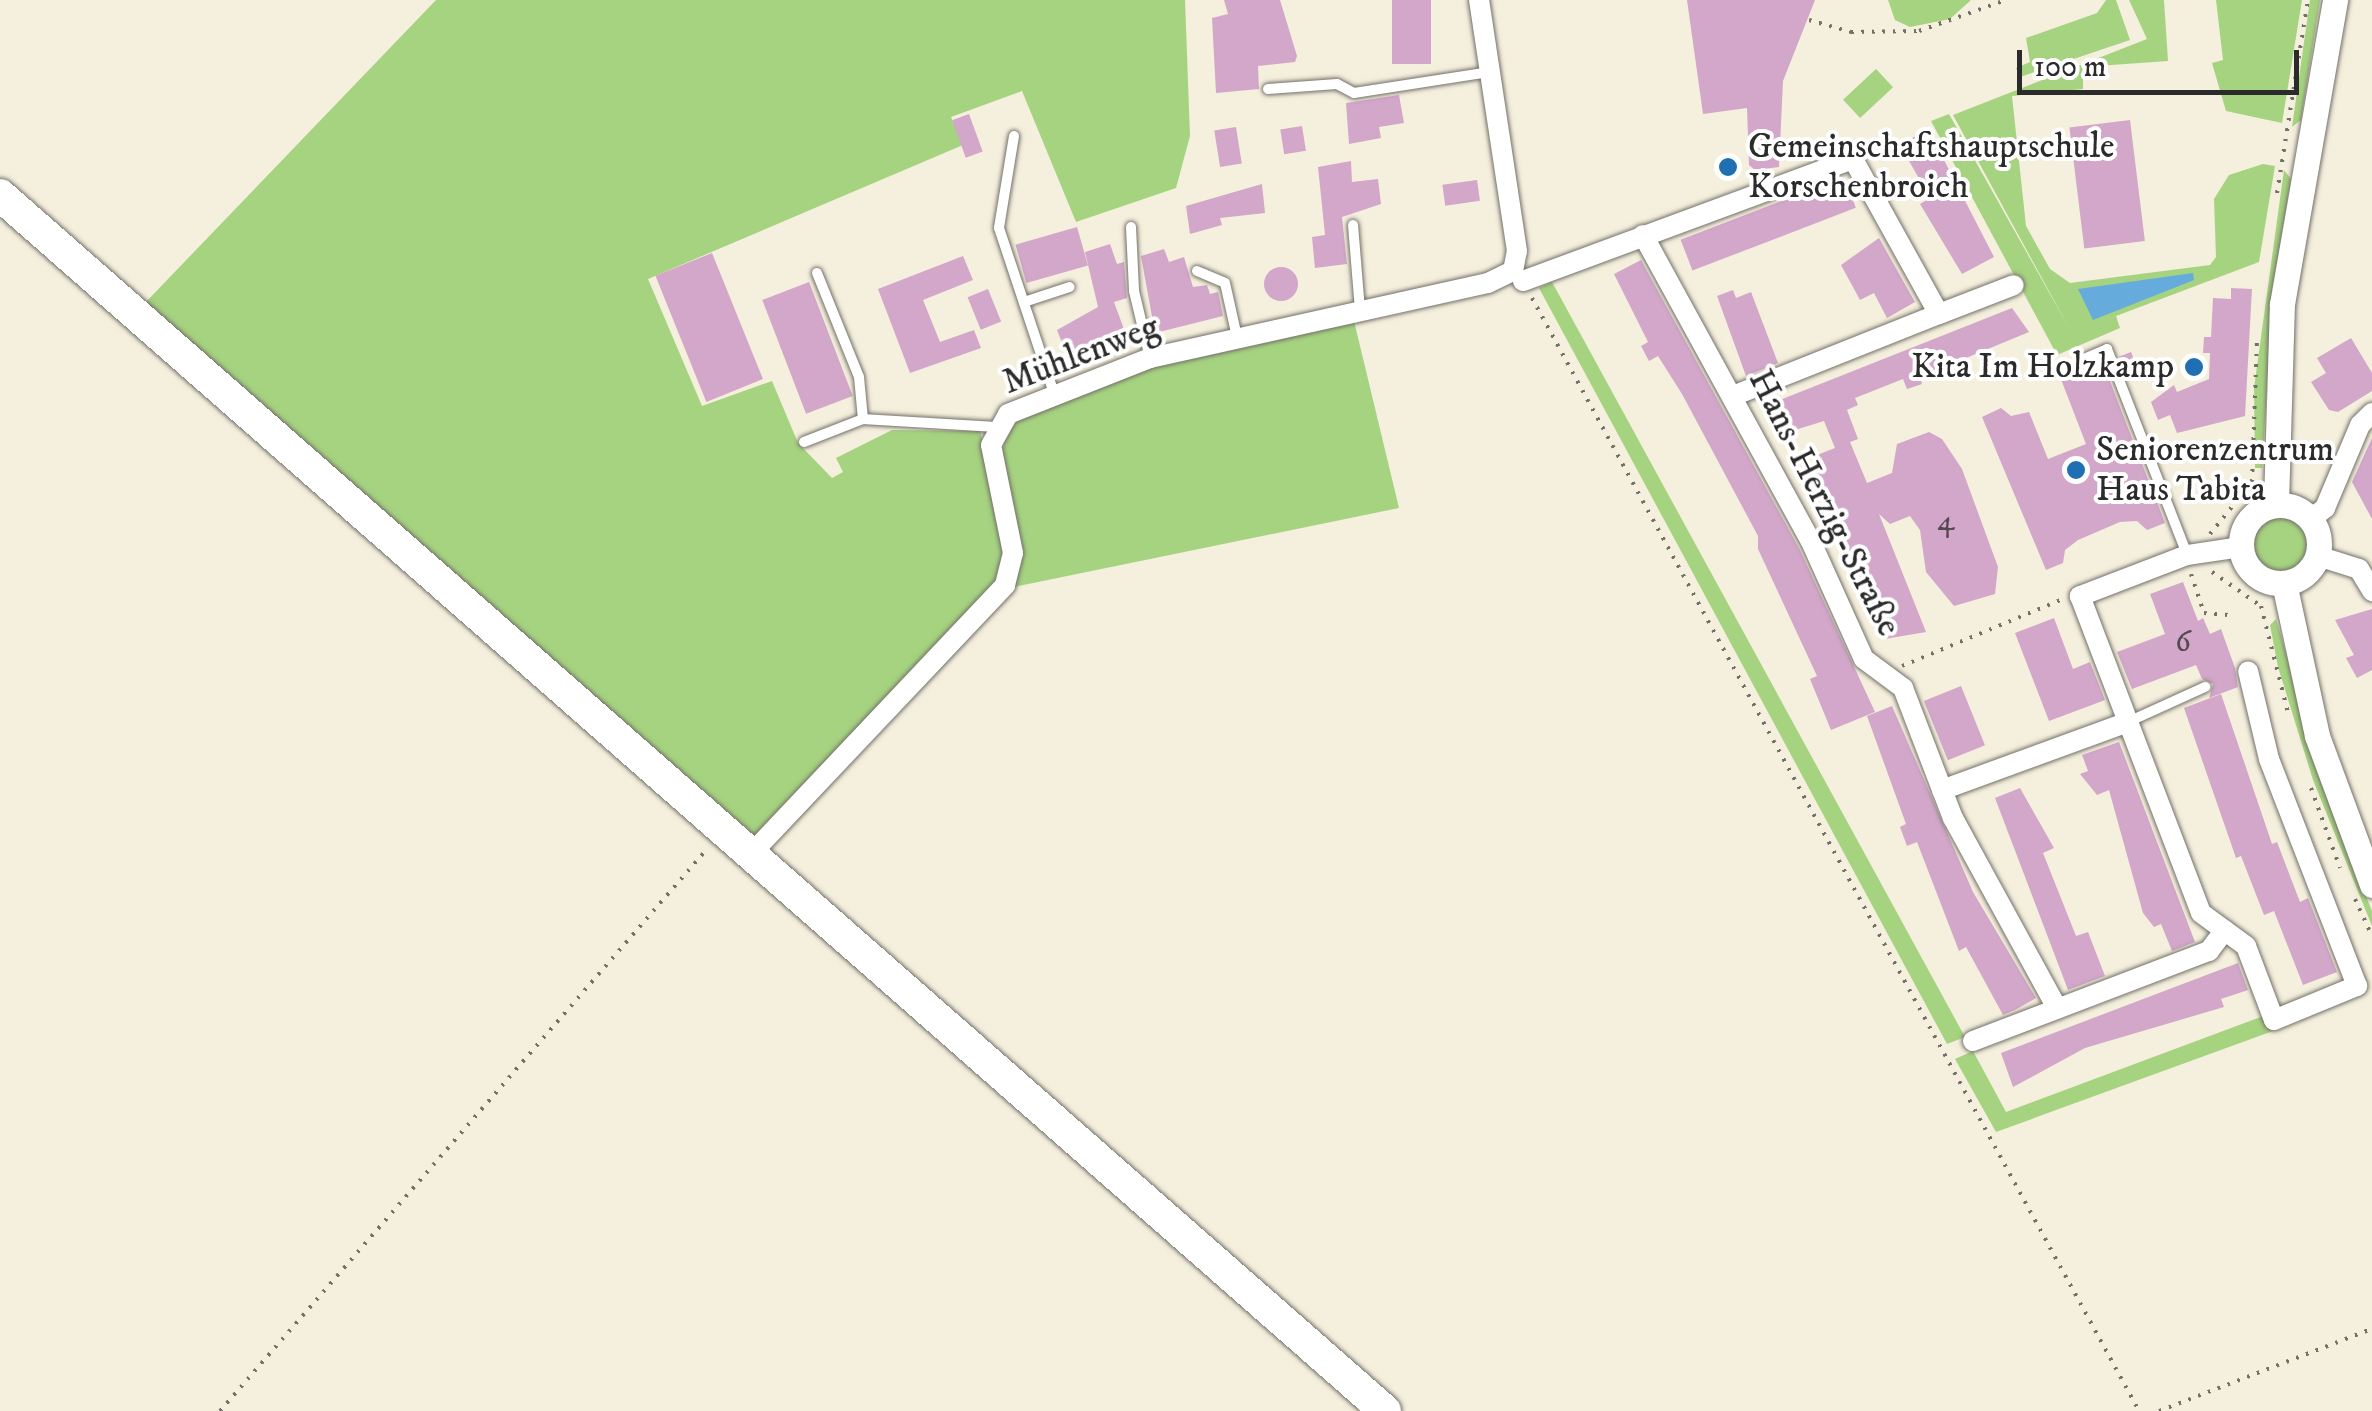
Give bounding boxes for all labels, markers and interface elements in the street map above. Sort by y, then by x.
scale bar [2022,30,2304,92]
text: 100 m [2034,49,2106,86]
place label: Gemeinschaftshauptschule Korschenbroich [1748,126,2115,208]
marker: Gemeinschaftshauptschule Korschenbroich [1717,156,1739,178]
street label: Mühlenweg [997,306,1165,404]
place label: Kita Im Holzkamp [1911,346,2174,388]
marker: Kita Im Holzkamp [2183,356,2205,378]
street label: Hans-Herzig-Straße [1739,363,1909,643]
place label: Seniorenzentrum Haus Tabita [2096,429,2334,511]
marker: Seniorenzentrum Haus Tabita [2065,459,2087,481]
house number: 4 [1937,504,1955,540]
house number: 6 [2175,625,2191,661]

